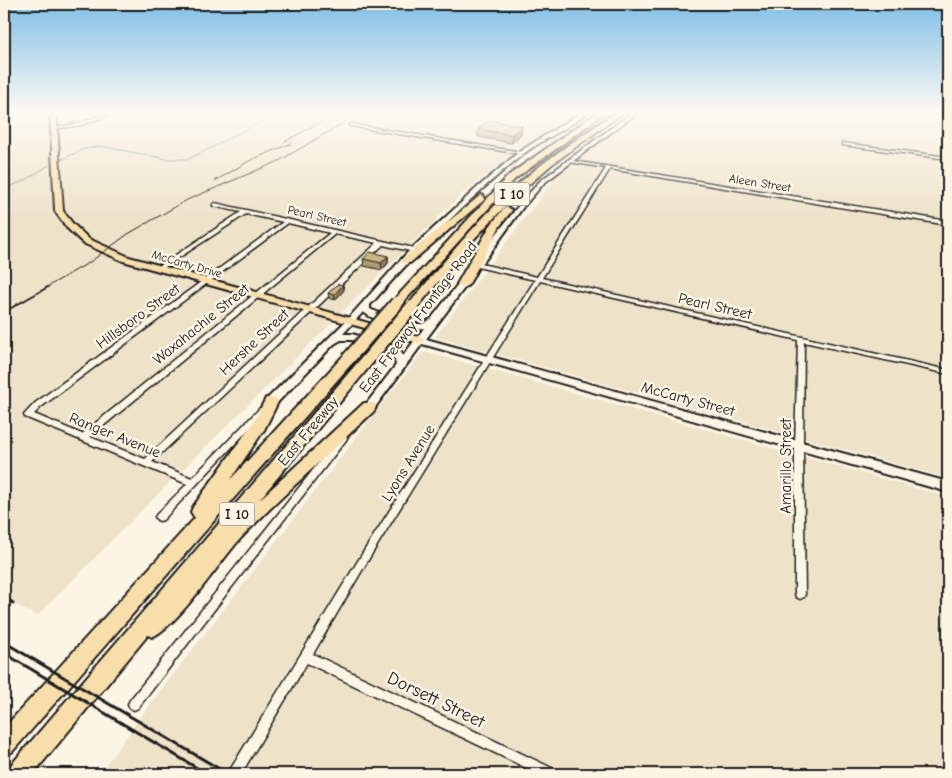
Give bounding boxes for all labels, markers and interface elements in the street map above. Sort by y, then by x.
street label: Aleen Street [728,171,792,195]
road number: I 10 [494,182,530,205]
street label: Pearl Street [286,202,348,230]
street label: East Freeway Frontage Road [355,238,481,396]
street label: McCarty Drive [150,247,224,281]
street label: Hillsboro Street [93,279,184,352]
street label: Waxahachie Street [149,279,253,368]
street label: Pearl Street [677,289,754,323]
street label: Hershe Street [215,305,293,379]
street label: McCarty Street [639,378,738,420]
street label: East Freeway [274,392,342,469]
street label: Ranger Avenue [67,409,164,462]
street label: Amarillo Street [777,418,795,514]
street label: Lyons Avenue [377,421,439,505]
road number: I 10 [220,502,254,526]
street label: Dorsett Street [384,667,489,733]

